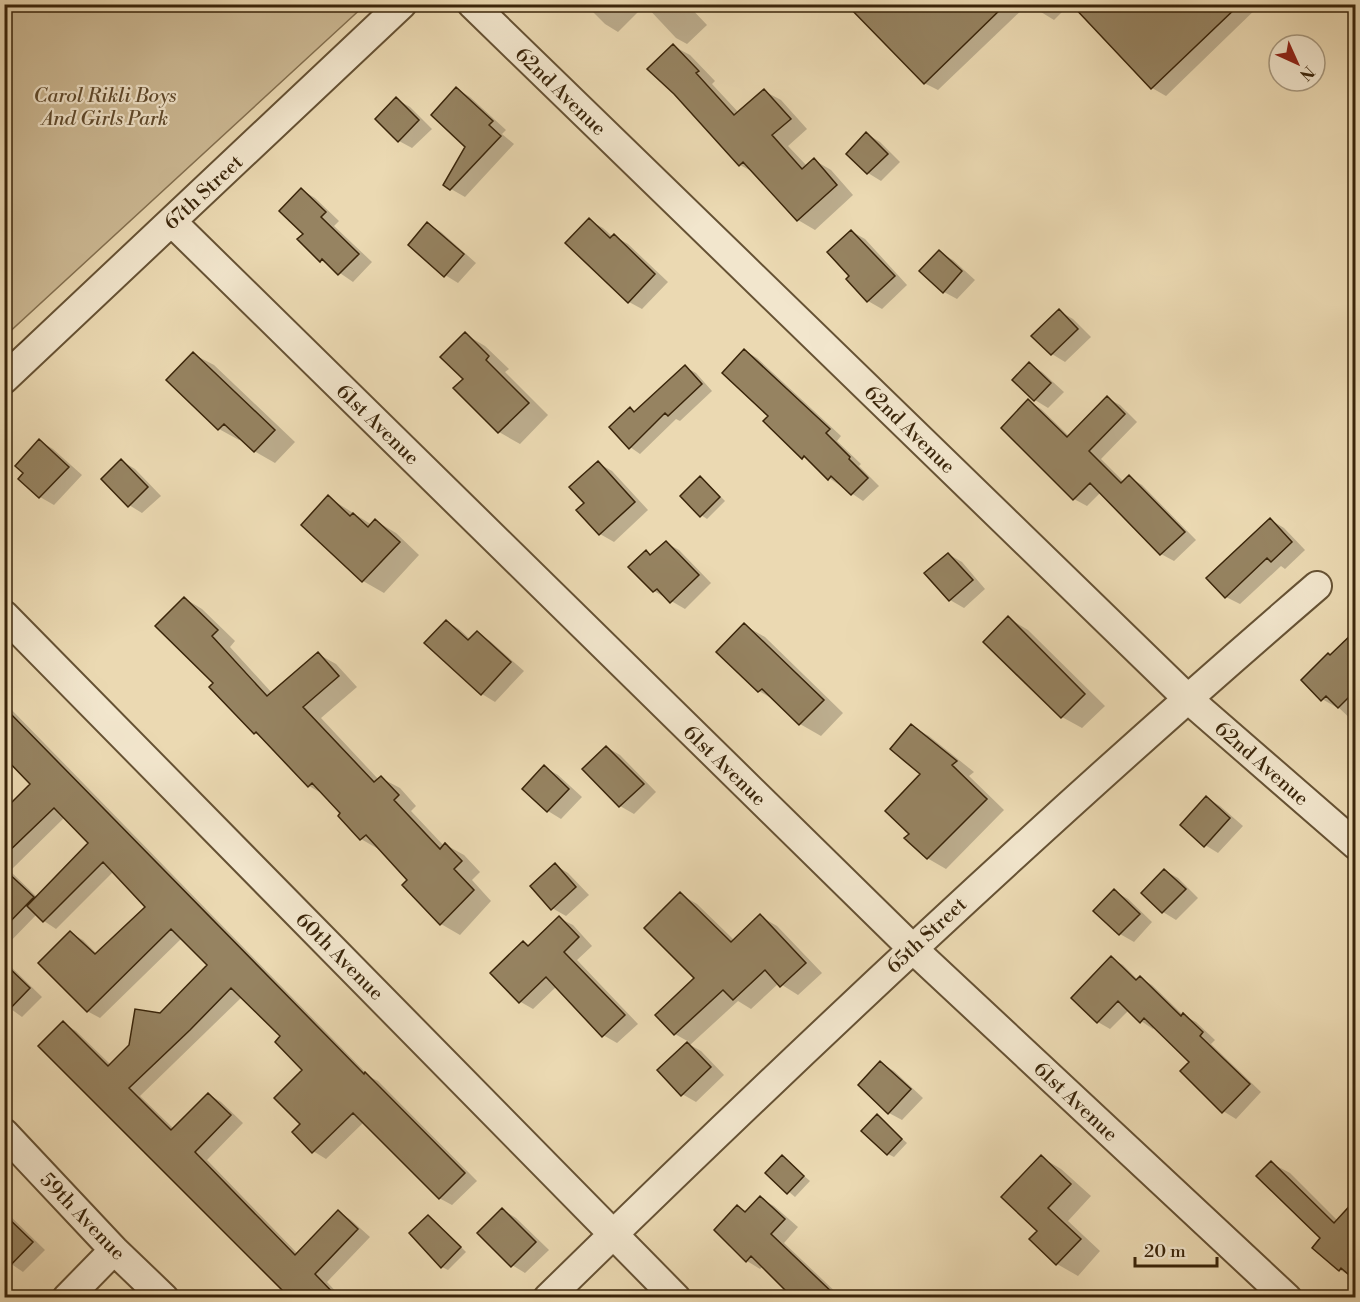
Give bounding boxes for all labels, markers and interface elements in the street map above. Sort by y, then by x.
north arrow [1267,33,1327,93]
street label: 62nd Avenue [509,43,611,142]
text: N [1295,61,1318,85]
park label: Carol Rikli Boys And Girls Park [33,84,177,132]
street label: 67th Street [159,150,249,236]
street label: 61st Avenue [330,379,424,471]
street label: 62nd Avenue [858,381,960,480]
street label: 62nd Avenue [1209,716,1313,812]
street label: 61st Avenue [677,720,771,812]
street label: 65th Street [882,893,972,980]
street label: 60th Avenue [290,908,388,1006]
street label: 61st Avenue [1028,1057,1122,1147]
street label: 59th Avenue [34,1168,130,1266]
scale bar [1135,1230,1218,1268]
text: 20 m [1144,1240,1186,1263]

